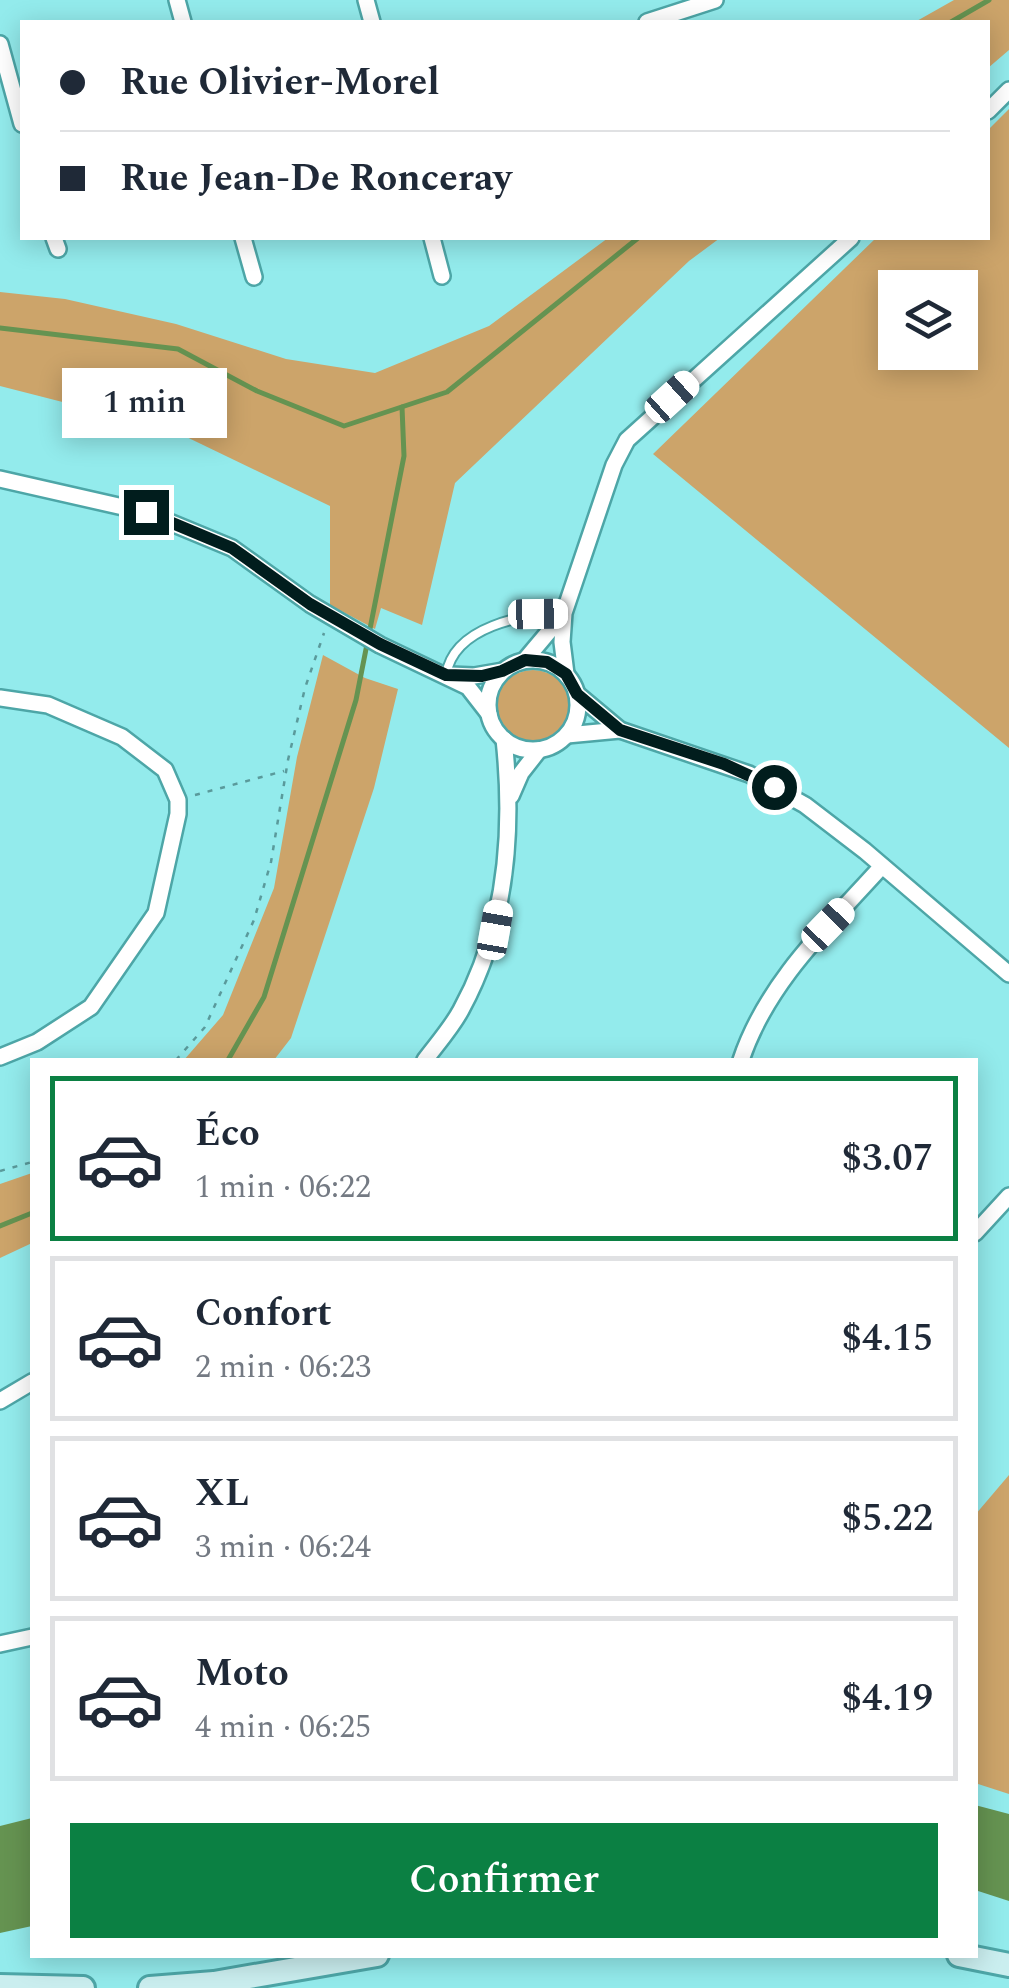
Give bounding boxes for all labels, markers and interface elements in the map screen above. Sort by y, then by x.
text: Rue Olivier-Morel [120,54,440,112]
text: Rue Jean-De Ronceray [120,150,512,208]
map controls [878,270,978,370]
button: layers [878,270,978,370]
car [640,366,704,428]
callout: 1 min [64,367,228,437]
text: 1 min [103,378,186,427]
route end [124,490,169,535]
car [508,598,568,630]
route start [752,765,797,810]
car [796,893,860,957]
car [475,898,515,962]
text: Éco [195,1105,260,1163]
icon: car [75,1114,165,1204]
text: $3.07 [842,1130,933,1188]
text: 1 min · 06:22 [195,1163,371,1212]
text: Confort [195,1285,332,1343]
icon: car [75,1294,165,1384]
text: $4.15 [842,1310,933,1368]
text: 2 min · 06:23 [195,1343,371,1392]
text: XL [195,1465,249,1523]
icon: car [75,1474,165,1564]
text: $5.22 [842,1490,933,1548]
text: 3 min · 06:24 [195,1523,371,1572]
text: Moto [195,1645,289,1703]
icon: car [75,1654,165,1744]
text: $4.19 [842,1670,933,1728]
text: 4 min · 06:25 [195,1703,371,1752]
button: Confirmer [70,1823,938,1938]

